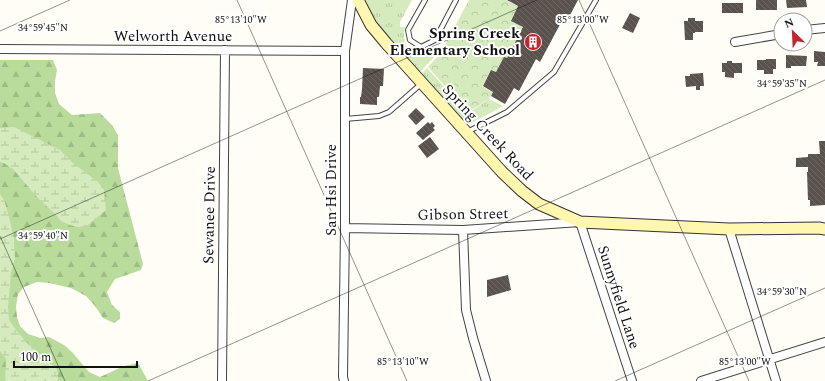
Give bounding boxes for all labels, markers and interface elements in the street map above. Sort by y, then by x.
text: 85°13'10"W [215,12,267,28]
text: 85°13'00"W [557,12,609,28]
north arrow [773,12,813,52]
text: N [782,14,797,33]
text: 34°59'45"N [18,20,68,36]
place label: Spring Creek Elementary School [390,22,520,62]
street label: Welworth Avenue [114,25,232,48]
building icon: Spring Creek Elementary School [523,32,543,52]
text: 34°59'35"N [757,76,807,92]
street label: Spring Creek Road [437,79,539,186]
street label: San Hsi Drive [320,144,343,236]
street label: Sewanee Drive [197,166,222,264]
street label: Gibson Street [417,202,509,227]
text: 34°59'40"N [18,228,68,244]
street label: Sunnyfield Lane [591,243,646,352]
text: 34°59'30"N [757,284,807,300]
scale bar [14,343,137,369]
text: 100 m [20,348,51,367]
text: 85°13'10"W [377,354,429,370]
text: 85°13'00"W [719,354,771,370]

